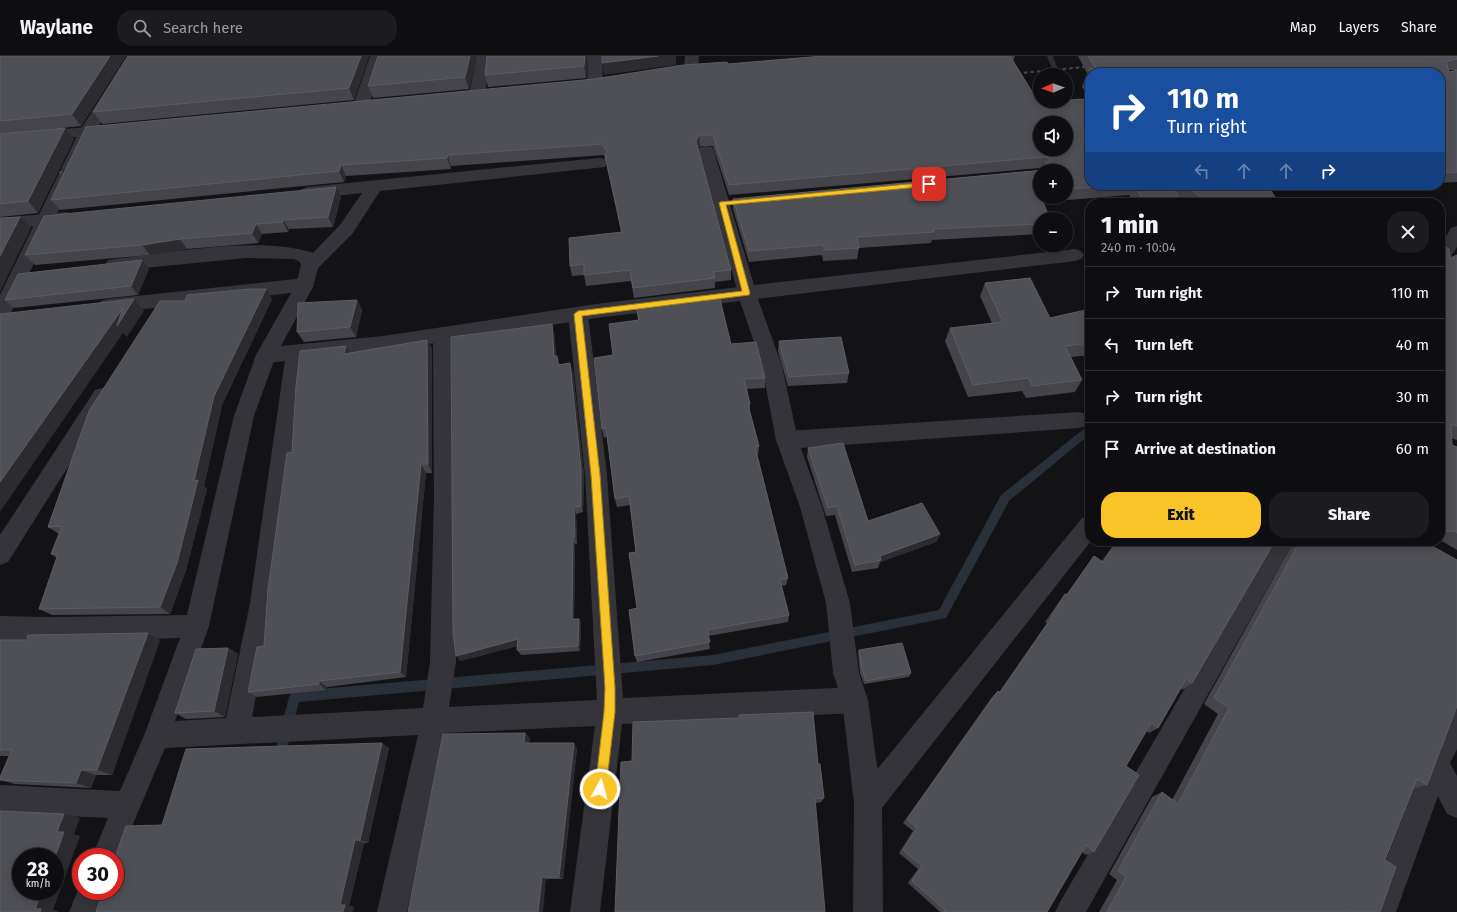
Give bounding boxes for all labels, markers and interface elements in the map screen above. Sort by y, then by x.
search box [117,10,397,46]
text: Waylane [20,16,93,39]
icon: search [131,17,153,39]
text: Search here [163,19,243,37]
text: Map [1290,19,1316,36]
text: Layers [1338,19,1379,36]
text: Share [1401,19,1437,36]
north arrow [1033,68,1073,108]
map controls [1033,68,1073,252]
text: 110 m [1167,82,1239,115]
icon: right [1101,84,1153,136]
button: sound [1033,116,1073,156]
text: Turn right [1167,116,1247,138]
icon: left [1191,160,1213,182]
icon: ahead [1233,160,1255,182]
icon: ahead [1275,160,1297,182]
icon: right [1317,160,1339,182]
button: + [1033,164,1073,204]
pin [912,167,946,201]
icon: arrive [918,173,940,195]
text: 1 min [1101,211,1159,239]
button: close [1387,211,1429,253]
button: − [1033,212,1073,252]
text: 240 m · 10:04 [1101,240,1176,255]
icon: right [1101,282,1123,304]
text: Turn right [1135,284,1202,302]
text: 110 m [1391,284,1429,302]
icon: left [1101,334,1123,356]
text: Turn left [1135,336,1193,354]
text: 40 m [1396,336,1429,354]
icon: right [1101,386,1123,408]
text: Turn right [1135,388,1202,406]
text: 30 m [1396,388,1429,406]
icon: arrive [1101,438,1123,460]
text: Arrive at destination [1135,440,1276,458]
text: 60 m [1396,440,1429,458]
button: Exit [1101,492,1261,538]
button: Share [1269,492,1429,538]
position arrow [579,768,621,810]
speed limit sign: 30 [72,848,124,900]
text: 28 [27,857,49,881]
text: km/h [26,878,50,890]

